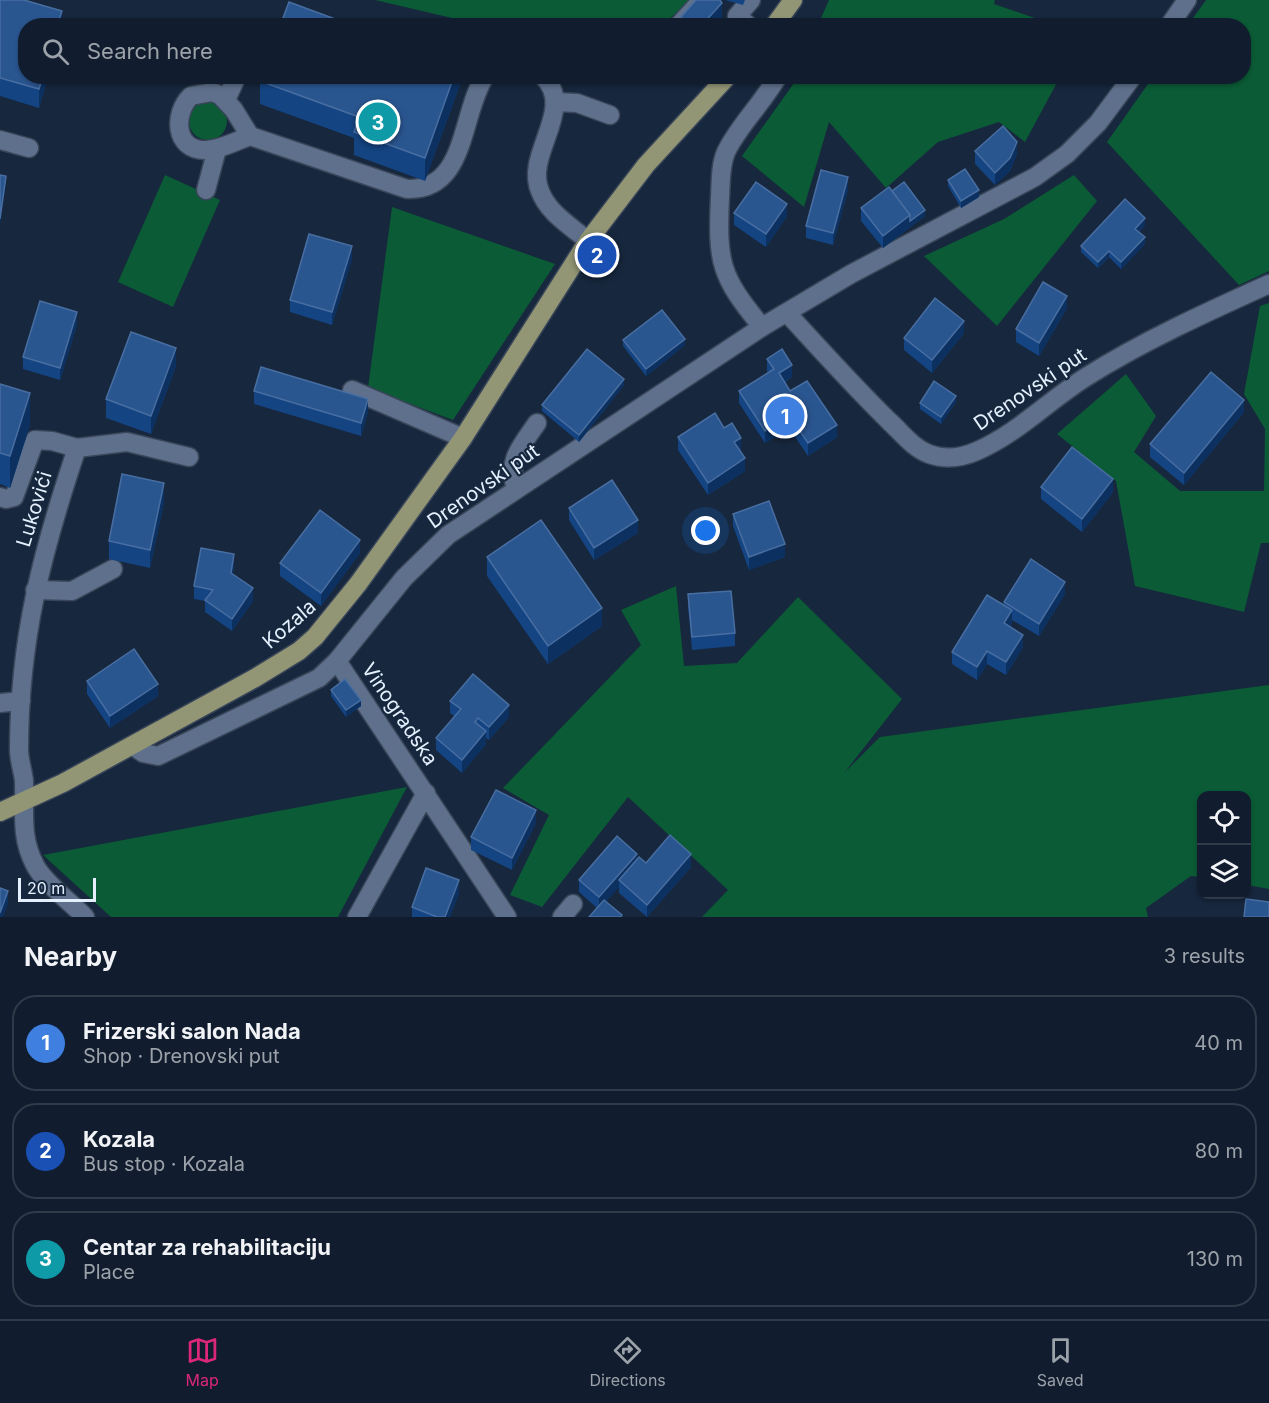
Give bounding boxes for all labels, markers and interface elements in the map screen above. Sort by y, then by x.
search box [18,18,1251,84]
icon: search [39,35,72,68]
text: Search here [87,38,213,64]
pin: 3 [358,100,398,144]
pin: 2 [578,232,616,278]
street label: Drenovski put [969,342,1091,435]
pin: 1 [766,394,804,438]
street label: Drenovski put [423,438,544,533]
street label: Lukovići [11,468,57,550]
your location [691,516,720,545]
street label: Kozala [257,594,321,654]
street label: Vinogradska [357,658,443,770]
map controls [1197,791,1251,899]
button: locate [1197,791,1251,845]
button: layers [1197,845,1251,899]
scale bar [18,875,96,902]
text: 20 m [27,878,65,898]
text: Nearby [24,941,117,972]
text: 3 results [1164,944,1245,968]
text: Frizerski salon Nada [83,1018,301,1044]
text: 1 [41,1031,50,1055]
text: 40 m [1194,1031,1243,1055]
text: Shop · Drenovski put [83,1044,279,1068]
text: Kozala [83,1126,155,1152]
text: 2 [39,1139,52,1163]
text: 80 m [1195,1139,1243,1163]
text: Bus stop · Kozala [83,1152,245,1176]
text: Centar za rehabilitaciju [83,1234,331,1260]
text: 3 [39,1247,52,1271]
text: 130 m [1187,1247,1243,1271]
text: Place [83,1260,135,1284]
tab: Map [185,1334,219,1390]
tab: Directions [590,1334,666,1390]
tab: Saved [1037,1334,1084,1390]

